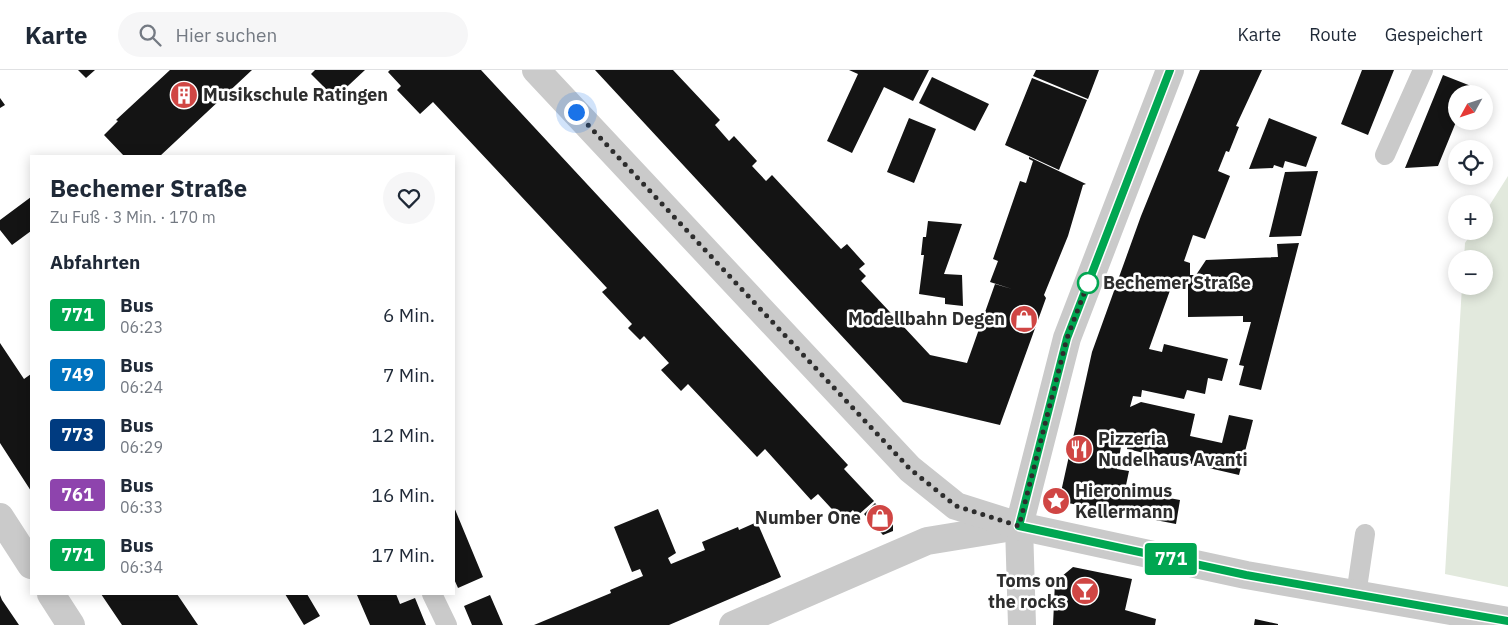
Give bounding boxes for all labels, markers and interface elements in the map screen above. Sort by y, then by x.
search box [118,12,468,57]
text: Karte [25,19,88,51]
icon: search [136,21,164,49]
text: Hier suchen [176,23,277,47]
text: Karte [1238,23,1281,46]
text: Route [1309,23,1357,46]
text: Gespeichert [1385,23,1483,46]
building icon: Musikschule Ratingen [169,80,199,110]
place label: Musikschule Ratingen [203,83,388,106]
north arrow [1448,85,1492,130]
map controls [1448,85,1493,295]
your location [564,100,589,125]
button: locate [1448,140,1493,185]
text: Bechemer Straße [50,172,247,204]
button: heart [383,172,435,224]
button: + [1448,195,1493,240]
text: Zu Fuß · 3 Min. · 170 m [50,207,216,227]
text: Abfahrten [50,250,140,274]
button: − [1448,250,1493,295]
place label: Bechemer Straße [1103,271,1251,294]
marker: Bechemer Straße [1077,272,1099,294]
text: Bus [120,293,154,317]
text: 771 [61,303,94,326]
text: 6 Min. [383,303,435,327]
shop icon: Modellbahn Degen [1009,304,1039,334]
place label: Modellbahn Degen [848,307,1005,330]
text: 06:23 [120,317,163,337]
text: Bus [120,353,154,377]
text: 749 [61,363,94,386]
text: 7 Min. [383,363,435,387]
text: 06:24 [120,377,163,397]
text: Bus [120,413,154,437]
text: 773 [61,423,94,446]
text: 12 Min. [372,423,435,447]
place label: Pizzeria Nudelhaus Avanti [1098,427,1248,471]
restaurant icon: Pizzeria Nudelhaus Avanti [1064,434,1094,464]
text: 06:29 [120,437,163,457]
text: Bus [120,473,154,497]
place label: Hieronimus Kellermann [1075,479,1173,523]
text: 761 [61,483,94,506]
text: 16 Min. [372,483,435,507]
place icon: Hieronimus Kellermann [1041,486,1071,516]
text: 06:33 [120,497,163,517]
shop icon: Number One [865,503,895,533]
place label: Number One [755,506,861,529]
text: Bus [120,533,154,557]
text: 771 [61,543,94,566]
text: 17 Min. [372,543,435,567]
line badge: 771 [1142,543,1200,575]
text: 771 [1155,547,1187,570]
text: 06:34 [120,557,163,577]
place label: Toms on the rocks [988,569,1066,613]
bar icon: Toms on the rocks [1070,576,1100,606]

